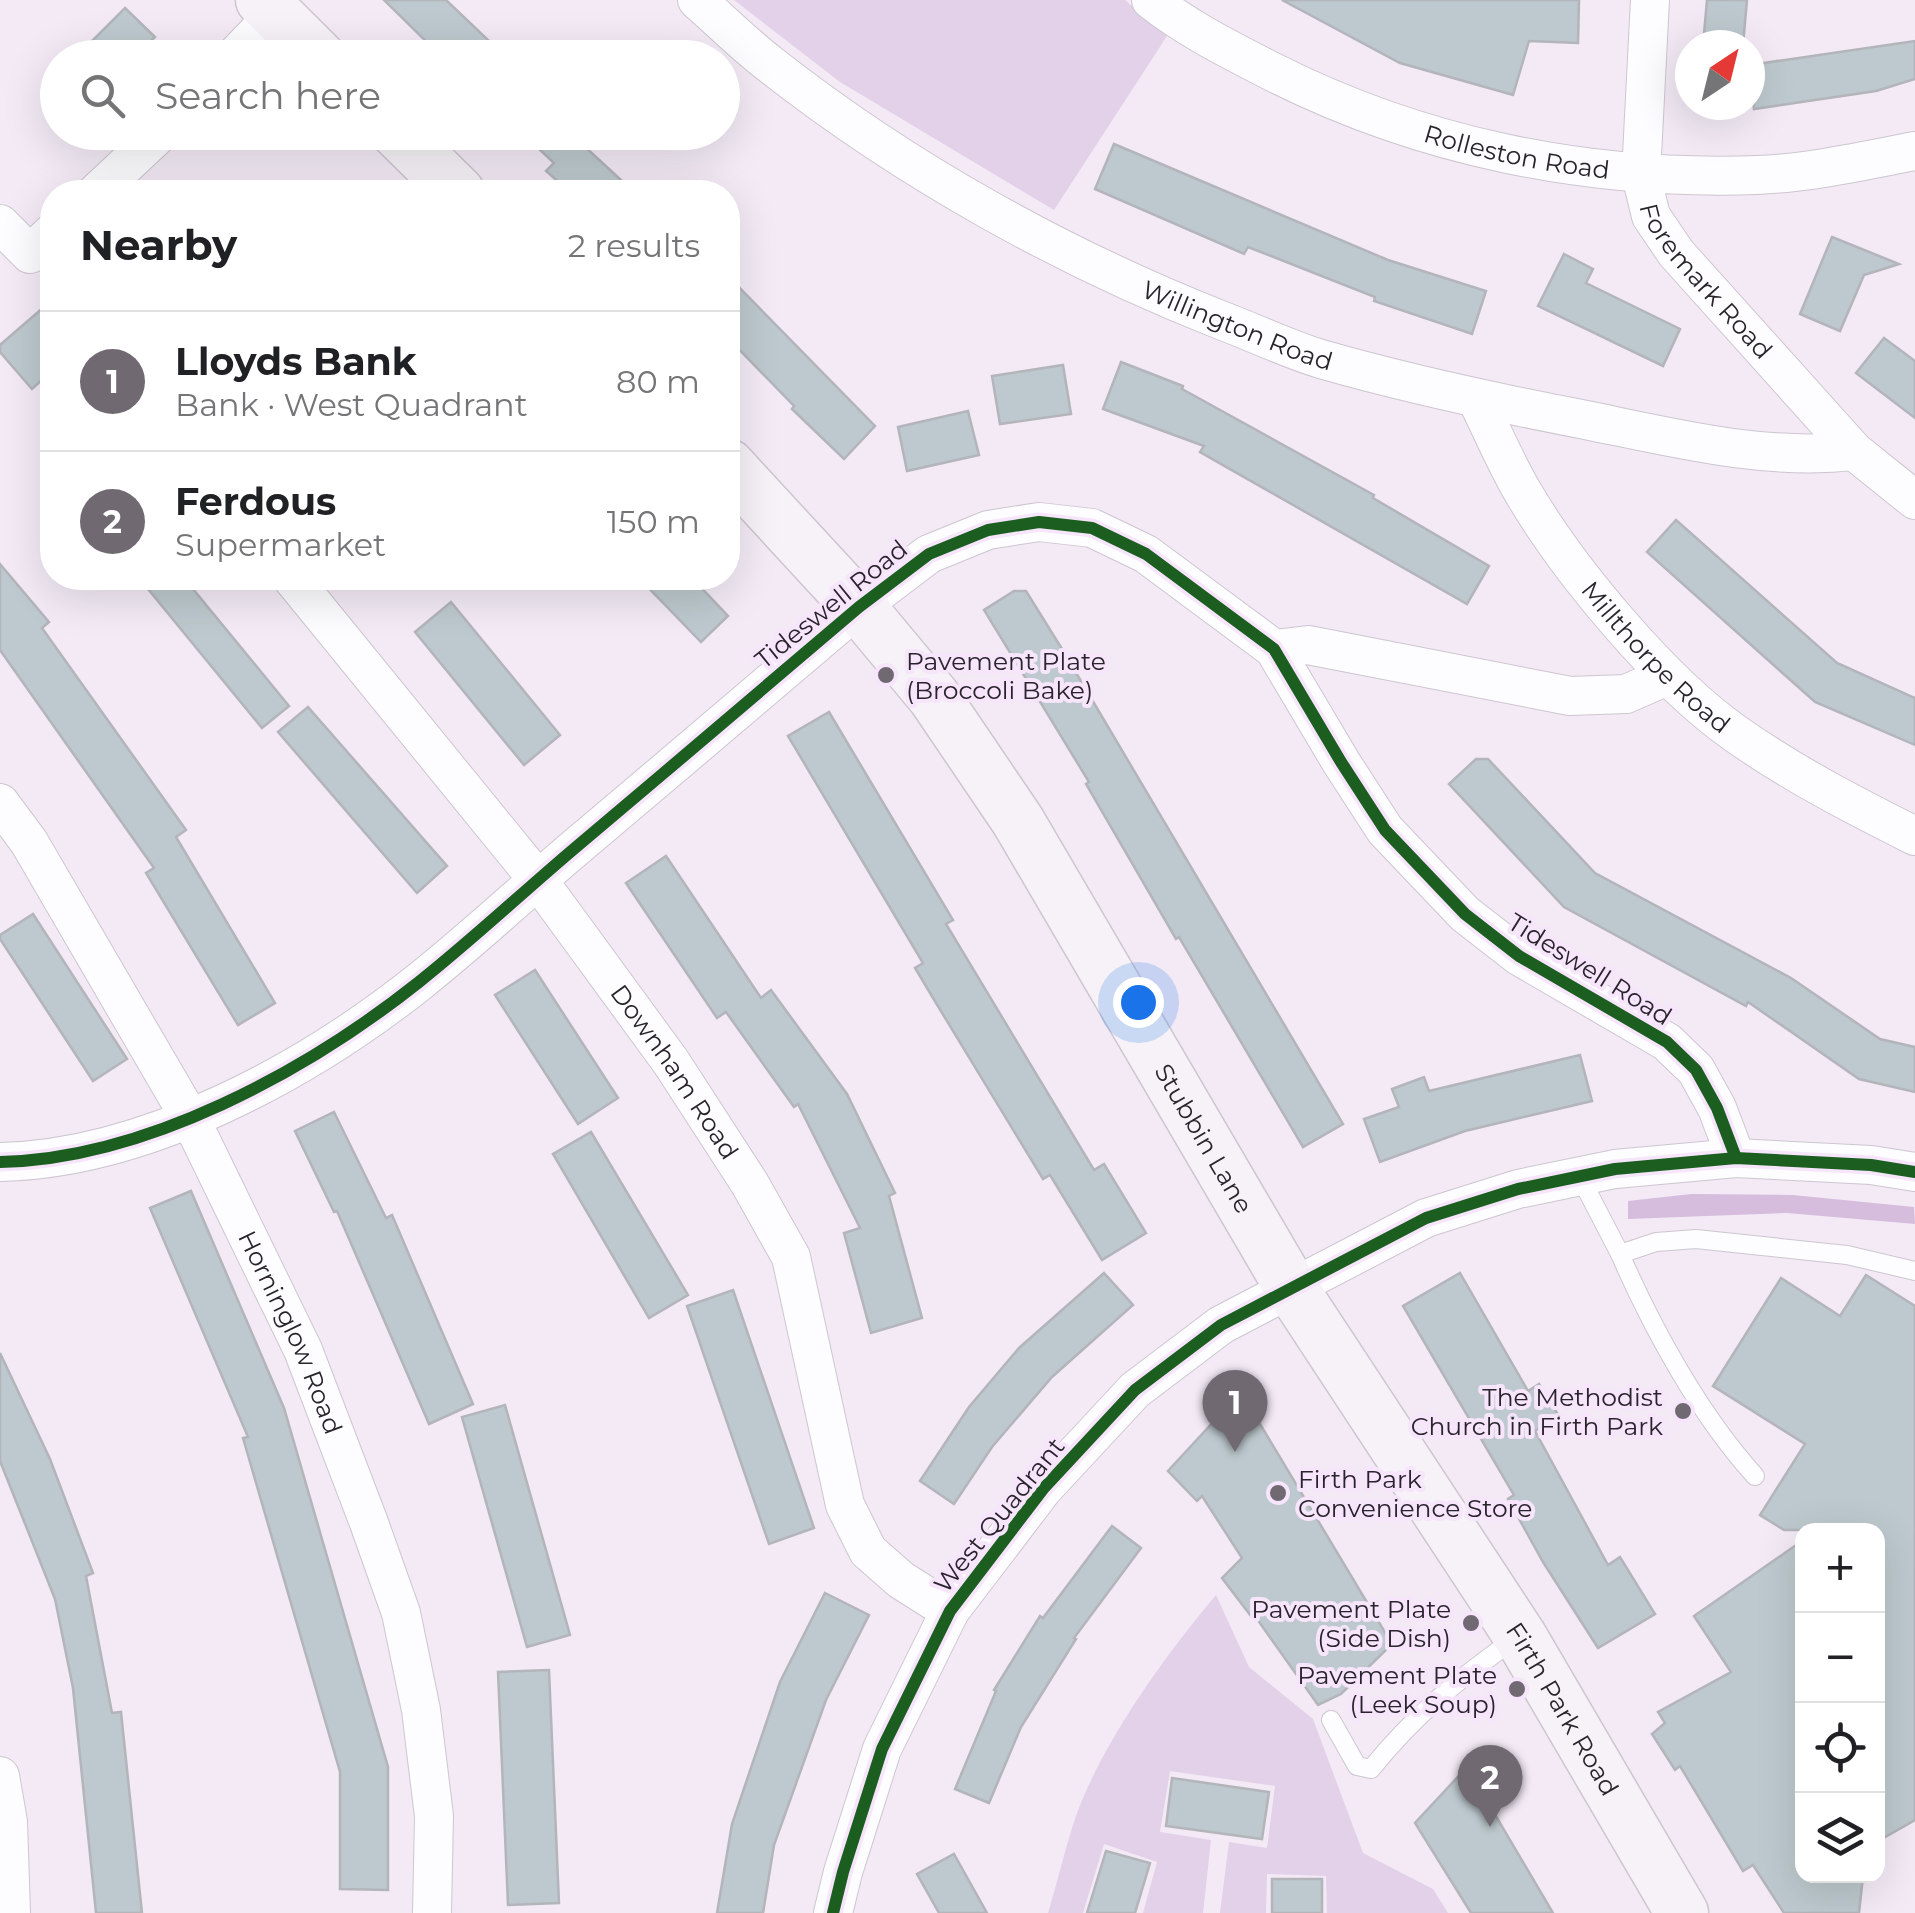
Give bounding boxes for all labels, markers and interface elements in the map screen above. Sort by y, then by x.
north arrow [1675,30,1765,120]
search box [40,40,740,150]
icon: search [75,68,130,123]
text: Search here [155,72,381,119]
street label: Rolleston Road [1421,118,1611,185]
street label: Foremark Road [1633,200,1779,365]
text: Nearby [80,219,237,271]
text: 2 results [568,226,700,265]
street label: Willington Road [1138,274,1336,377]
text: Lloyds Bank [175,338,417,385]
text: 1 [106,362,119,401]
text: 80 m [616,362,700,401]
text: Bank · West Quadrant [175,385,528,424]
text: Ferdous [175,478,336,525]
text: 2 [103,502,122,541]
text: 150 m [607,502,700,541]
text: Supermarket [175,525,386,564]
street label: Tideswell Road [749,533,913,675]
street label: Millthorpe Road [1575,575,1736,739]
place label: Pavement Plate (Broccoli Bake) [906,646,1106,705]
marker: Pavement Plate (Broccoli Bake) [875,664,897,686]
street label: Tideswell Road [1503,907,1677,1031]
your location [1113,977,1164,1028]
street label: Downham Road [604,979,745,1165]
street label: Stubbin Lane [1148,1058,1259,1219]
street label: Horninglow Road [232,1226,349,1438]
pin: 1 [1202,1370,1268,1452]
place label: The Methodist Church in Firth Park [1411,1382,1663,1441]
marker: The Methodist Church in Firth Park [1672,1400,1694,1422]
street label: West Quadrant [927,1431,1071,1599]
place label: Firth Park Convenience Store [1298,1464,1532,1523]
marker: Firth Park Convenience Store [1267,1482,1289,1504]
map controls [1795,1523,1885,1883]
button: + [1795,1523,1885,1613]
place label: Pavement Plate (Side Dish) [1251,1594,1451,1653]
marker: Pavement Plate (Side Dish) [1460,1612,1482,1634]
button: − [1795,1613,1885,1703]
street label: Firth Park Road [1500,1616,1625,1801]
place label: Pavement Plate (Leek Soup) [1297,1660,1497,1719]
marker: Pavement Plate (Leek Soup) [1506,1678,1528,1700]
button: locate [1795,1703,1885,1793]
pin: 2 [1458,1744,1522,1827]
button: layers [1795,1793,1885,1883]

